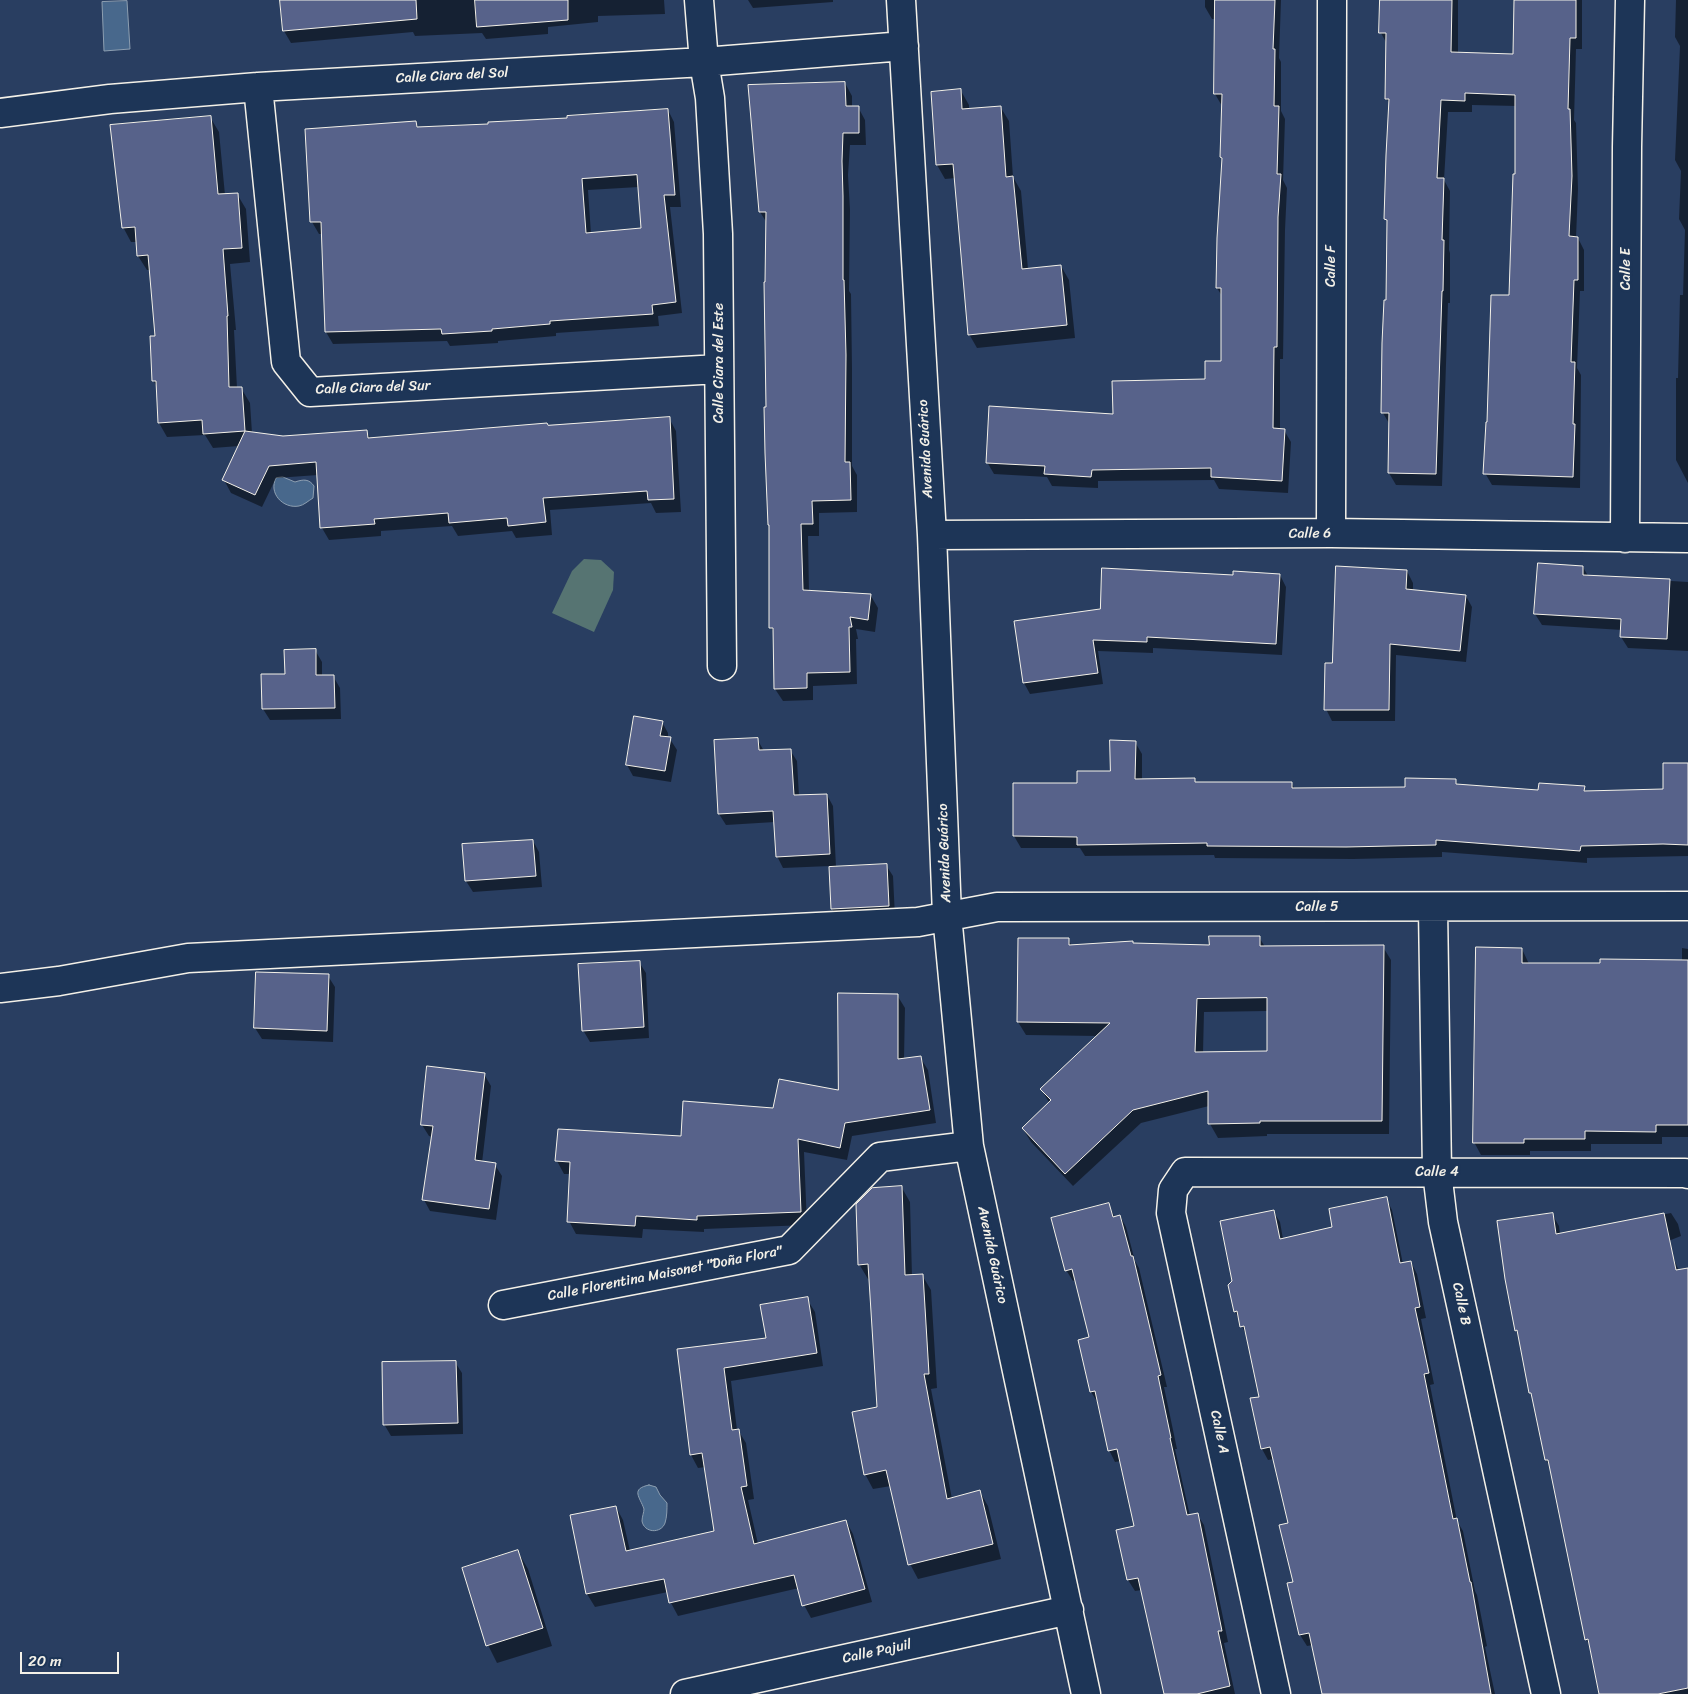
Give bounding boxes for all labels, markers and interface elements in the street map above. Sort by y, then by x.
street label: Calle Ciara del Sol [395,65,509,87]
street label: Calle F [1323,245,1339,287]
street label: Calle E [1618,248,1634,290]
street label: Calle Ciara del Este [711,303,727,423]
street label: Calle Ciara del Sur [315,378,431,398]
street label: Avenida Guárico [915,399,937,499]
street label: Calle 6 [1289,525,1331,543]
street label: Avenida Guárico [935,803,955,903]
street label: Calle 5 [1295,899,1339,915]
street label: Calle 4 [1415,1164,1459,1180]
street label: Avenida Guárico [973,1205,1011,1305]
street label: Calle Florentina Maisonet "Doña Flora" [546,1243,784,1305]
street label: Calle B [1448,1281,1474,1327]
street label: Calle A [1206,1409,1232,1455]
street label: Calle Pajuil [841,1637,913,1667]
scale bar [22,1642,121,1674]
text: 20 m [28,1648,62,1674]

